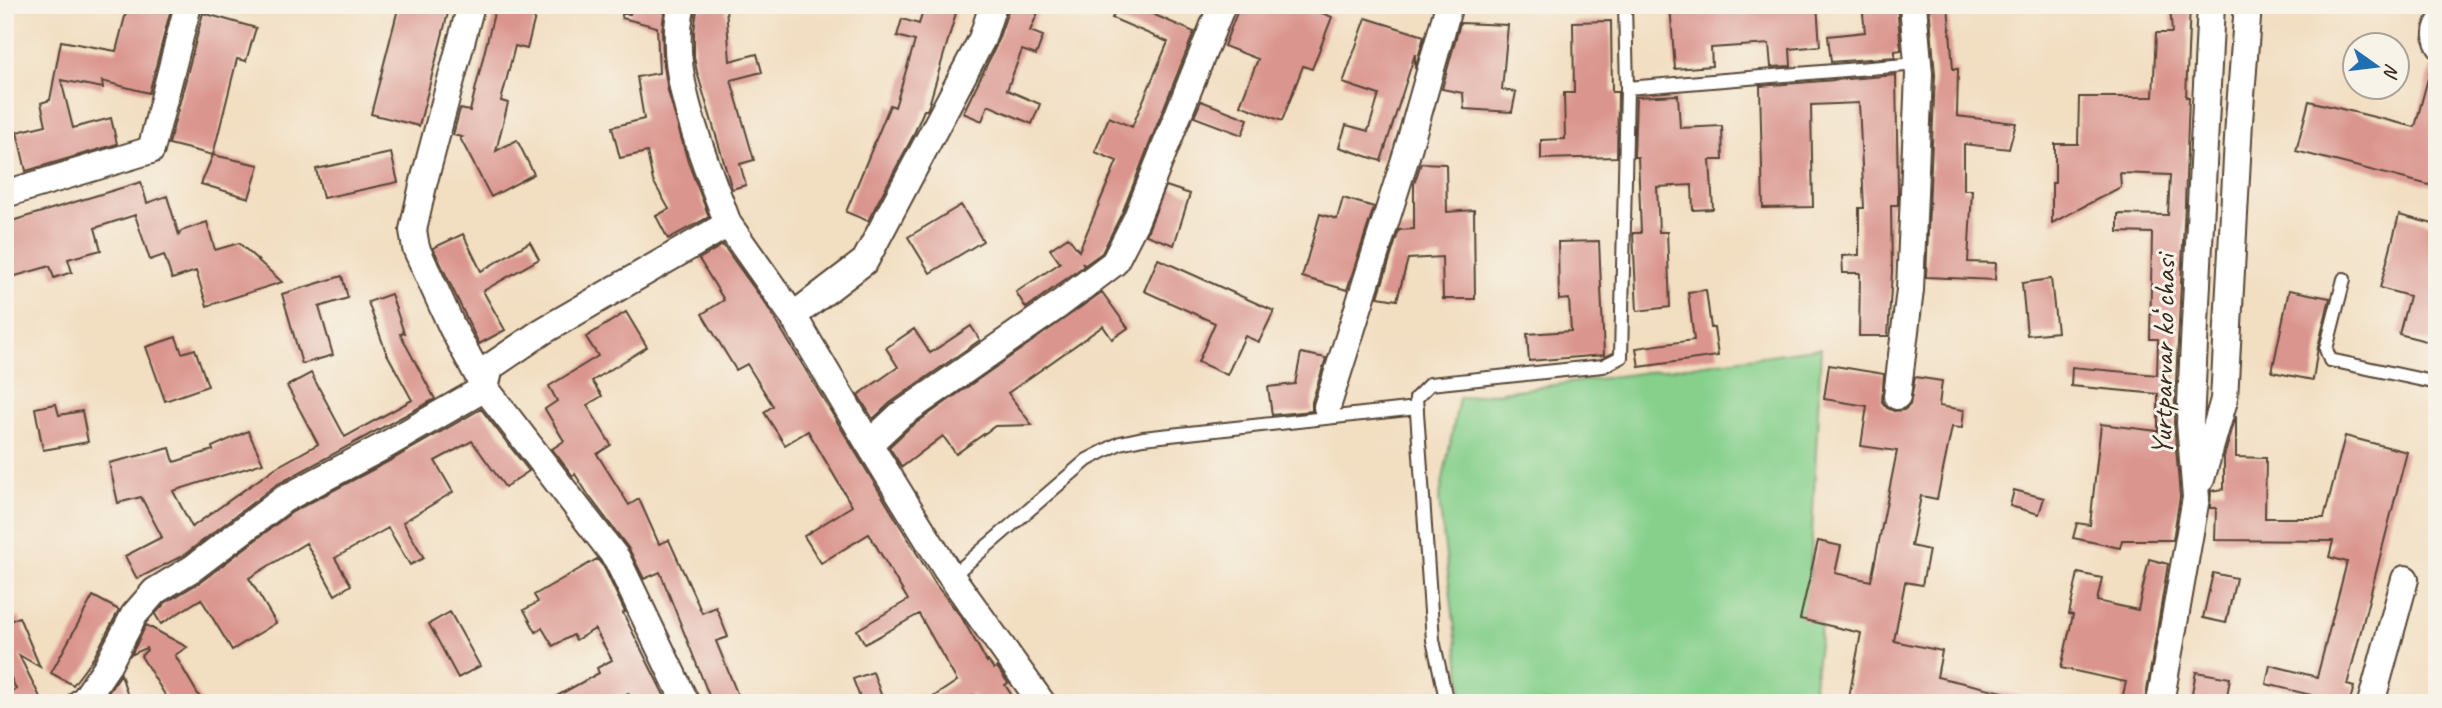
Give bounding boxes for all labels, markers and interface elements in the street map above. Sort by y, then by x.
north arrow [2340,32,2410,102]
text: N [2378,61,2405,82]
street label: Yurtparvar koʻchasi [2142,251,2184,456]

